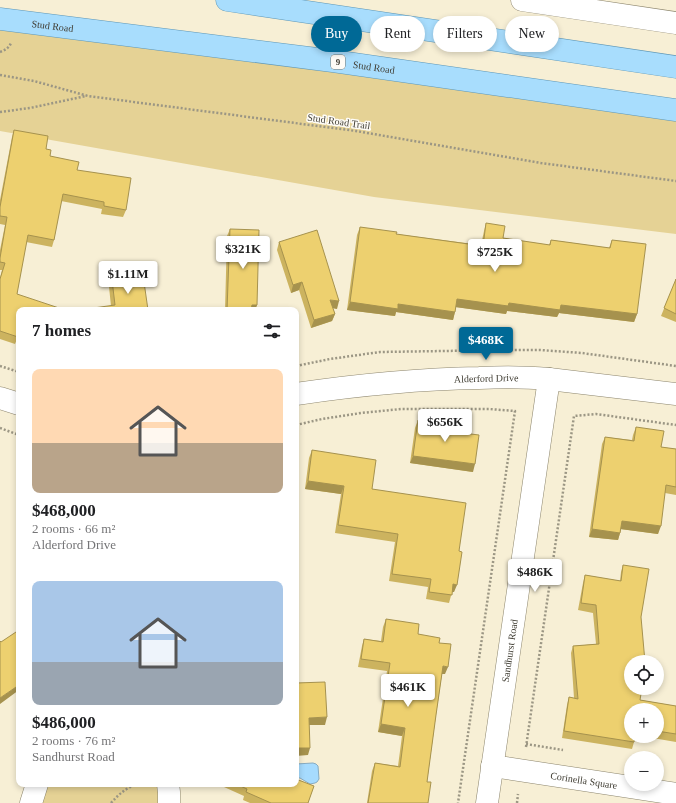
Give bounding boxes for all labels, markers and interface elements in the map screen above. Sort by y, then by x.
chip: Buy [311,16,362,52]
chip: Rent [370,16,425,52]
chip: Filters [433,16,497,52]
chip: New [505,16,559,52]
street label: Stud Road [31,18,74,34]
road number: 9 [331,55,345,69]
street label: Stud Road [352,59,395,76]
street label: Stud Road Trail [307,112,371,131]
pin: $321K [215,236,271,270]
pin: $725K [467,239,523,273]
text: $321K [225,241,261,256]
text: $725K [477,244,513,259]
pin: $1.11M [95,261,161,295]
text: $1.11M [108,266,148,281]
icon: filters [261,320,283,342]
text: 7 homes [32,321,91,340]
pin: $468K [458,327,514,361]
text: $468K [468,332,504,347]
street label: Alderford Drive [454,372,519,385]
icon: home [122,395,194,467]
pin: $656K [417,409,473,443]
text: $656K [427,414,463,429]
text: $468,000 [32,501,96,520]
text: 2 rooms · 66 m² [32,521,115,536]
text: Alderford Drive [32,537,116,552]
pin: $486K [507,559,563,593]
text: $486K [517,564,553,579]
icon: home [122,607,194,679]
street label: Sandhurst Road [500,618,520,683]
map controls [624,655,664,791]
button: locate [624,655,664,695]
pin: $461K [380,674,436,708]
text: $461K [390,679,426,694]
button: + [624,703,664,743]
text: $486,000 [32,713,96,732]
text: 2 rooms · 76 m² [32,733,115,748]
text: Sandhurst Road [32,749,115,764]
button: − [624,751,664,791]
street label: Corinella Square [550,770,619,791]

